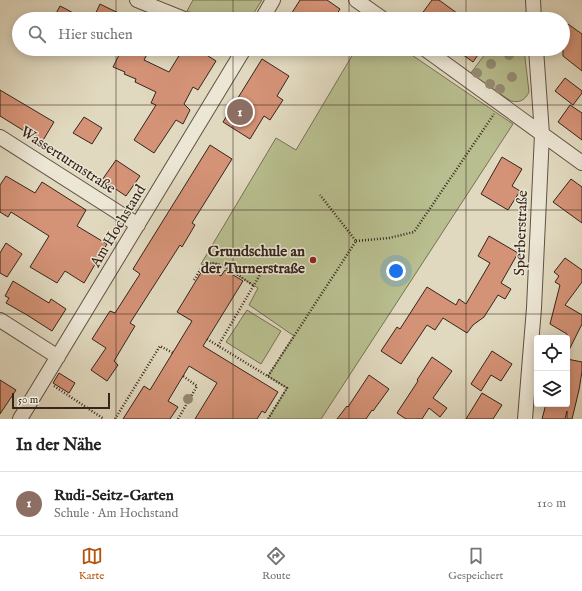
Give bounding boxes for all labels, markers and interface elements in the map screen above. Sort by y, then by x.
search box [12,12,570,56]
icon: search [26,23,48,45]
text: Hier suchen [58,25,133,44]
pin: 1 [227,97,253,127]
street label: Wasserturmstraße [17,122,119,198]
street label: Am Hochstand [85,180,151,272]
street label: Sperberstraße [510,190,532,276]
place label: Grundschule an der Turnerstraße [201,242,305,278]
marker: Grundschule an der Turnerstraße [308,255,318,265]
your location [386,261,406,281]
map controls [534,335,570,407]
button: locate [534,335,570,371]
button: layers [534,371,570,407]
scale bar [12,391,110,410]
text: 50 m [18,393,38,407]
text: In der Nähe [16,435,101,456]
text: Rudi-Seitz-Garten [54,486,174,505]
text: 1 [27,495,31,512]
text: 110 m [537,495,566,512]
text: Schule · Am Hochstand [54,505,178,522]
tab: Karte [79,545,104,583]
tab: Route [262,545,291,583]
tab: Gespeichert [448,545,503,583]

